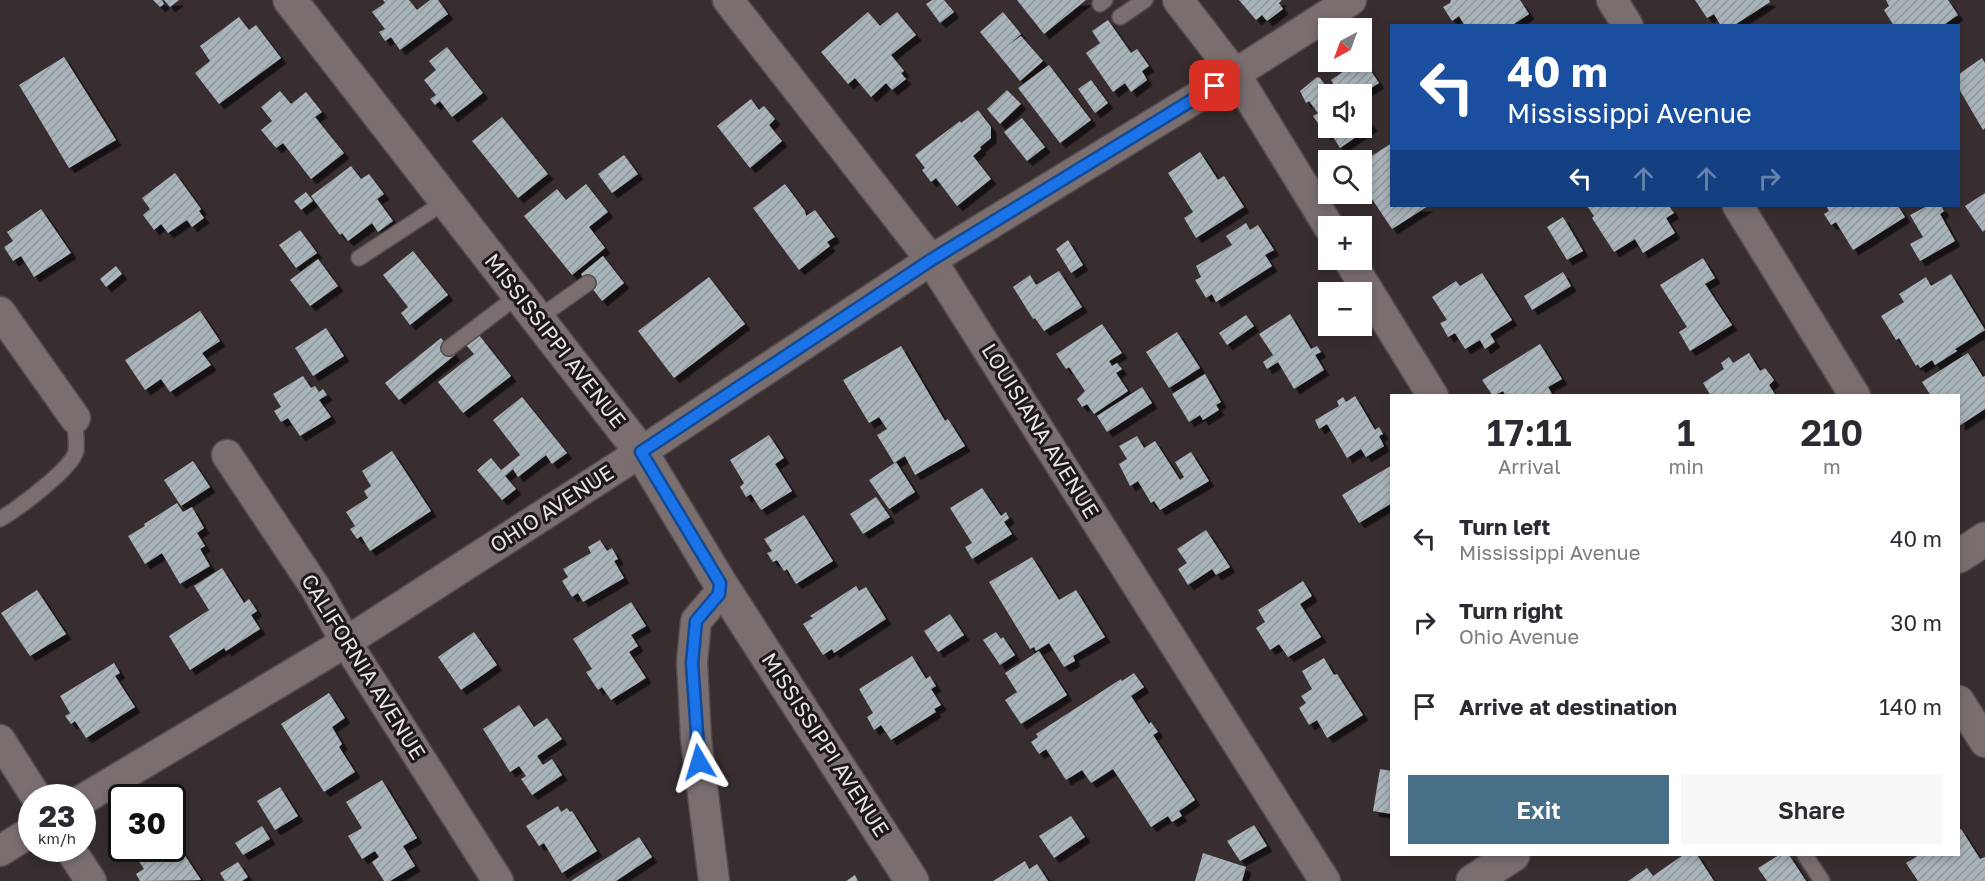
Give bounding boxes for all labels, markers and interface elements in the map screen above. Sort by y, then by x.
north arrow [1318,18,1372,72]
map controls [1318,18,1372,336]
text: 40 m [1507,46,1608,96]
icon: left [1408,48,1486,126]
pin [1189,60,1240,111]
icon: arrive [1198,69,1231,102]
button: sound [1318,84,1372,138]
text: Mississippi Avenue [1507,97,1752,129]
button: search [1318,150,1372,204]
icon: left [1564,162,1597,195]
icon: ahead [1627,162,1660,195]
icon: ahead [1690,162,1723,195]
icon: right [1753,162,1786,195]
button: + [1318,216,1372,270]
street label: MISSISSIPPI AVENUE [480,248,632,433]
button: − [1318,282,1372,336]
street label: LOUISIANA AVENUE [977,338,1105,523]
text: 17:11 [1487,411,1572,454]
text: 1 [1677,411,1695,454]
text: 210 [1801,411,1863,454]
text: Arrival [1498,454,1561,478]
text: min [1668,454,1704,478]
text: m [1823,454,1841,478]
street label: OHIO AVENUE [485,459,618,558]
text: Turn left [1459,513,1550,540]
icon: left [1408,522,1441,555]
text: 40 m [1890,525,1942,552]
text: Mississippi Avenue [1459,540,1640,564]
street label: CALIFORNIA AVENUE [296,569,432,764]
text: Turn right [1459,597,1563,624]
icon: right [1408,606,1441,639]
text: 30 m [1891,609,1942,636]
text: Ohio Avenue [1459,624,1579,648]
street label: MISSISSIPPI AVENUE [757,648,895,841]
icon: arrive [1408,690,1441,723]
text: Arrive at destination [1459,693,1677,720]
text: 140 m [1879,693,1942,720]
position arrow [667,730,731,794]
button: Exit [1408,775,1669,844]
button: Share [1681,775,1942,844]
speed limit sign: 30 [108,784,186,862]
text: 23 [39,798,75,834]
text: km/h [38,829,76,847]

